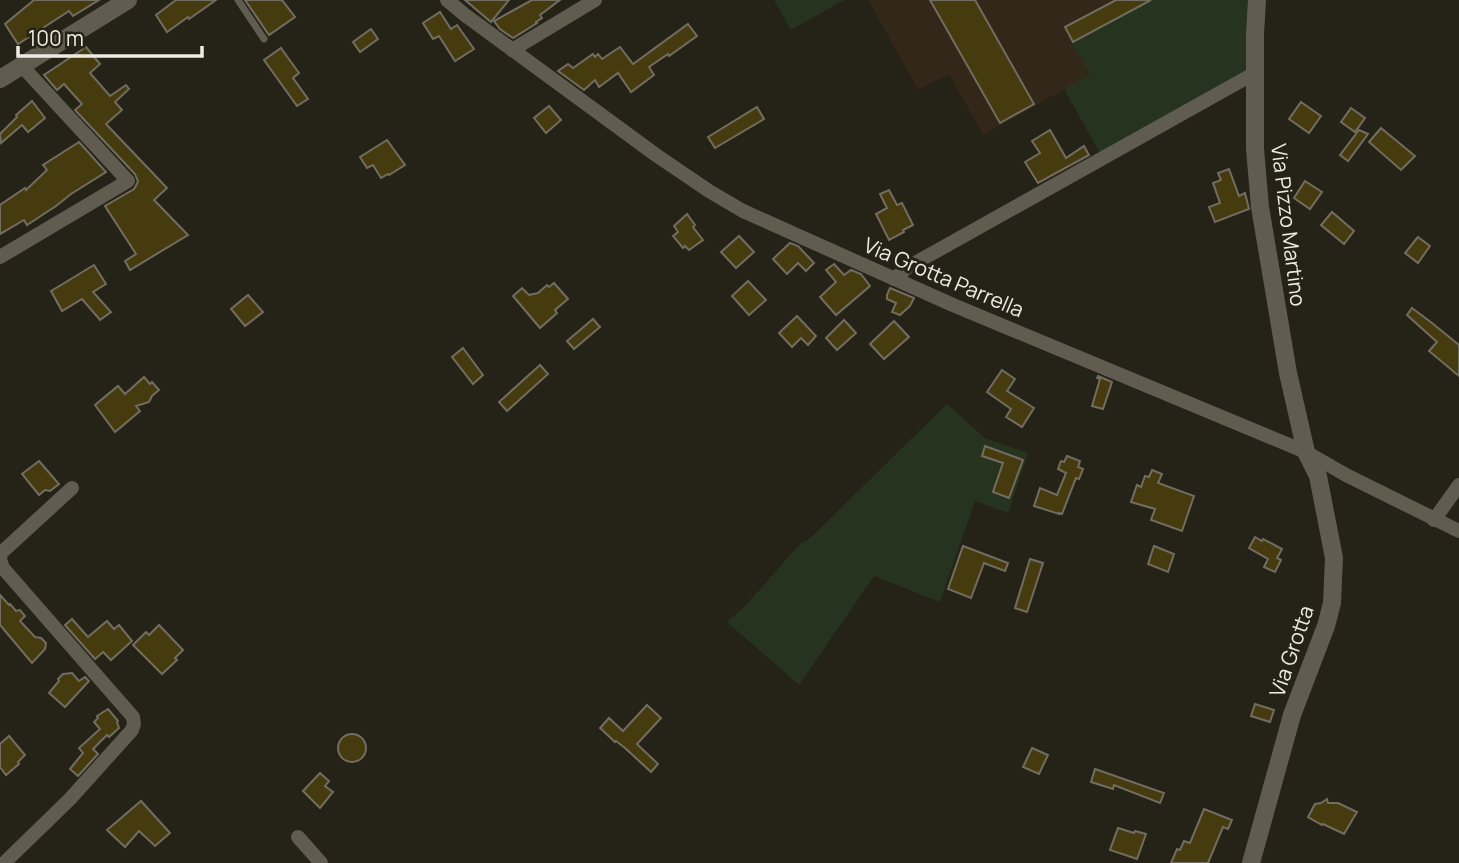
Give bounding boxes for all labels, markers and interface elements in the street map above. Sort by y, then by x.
scale bar [18,14,201,58]
text: 100 m [28,24,84,52]
street label: Via Pizzo Martino [1265,142,1313,308]
street label: Via Grotta Parrella [860,231,1028,323]
street label: Via Grotta [1262,602,1320,700]

